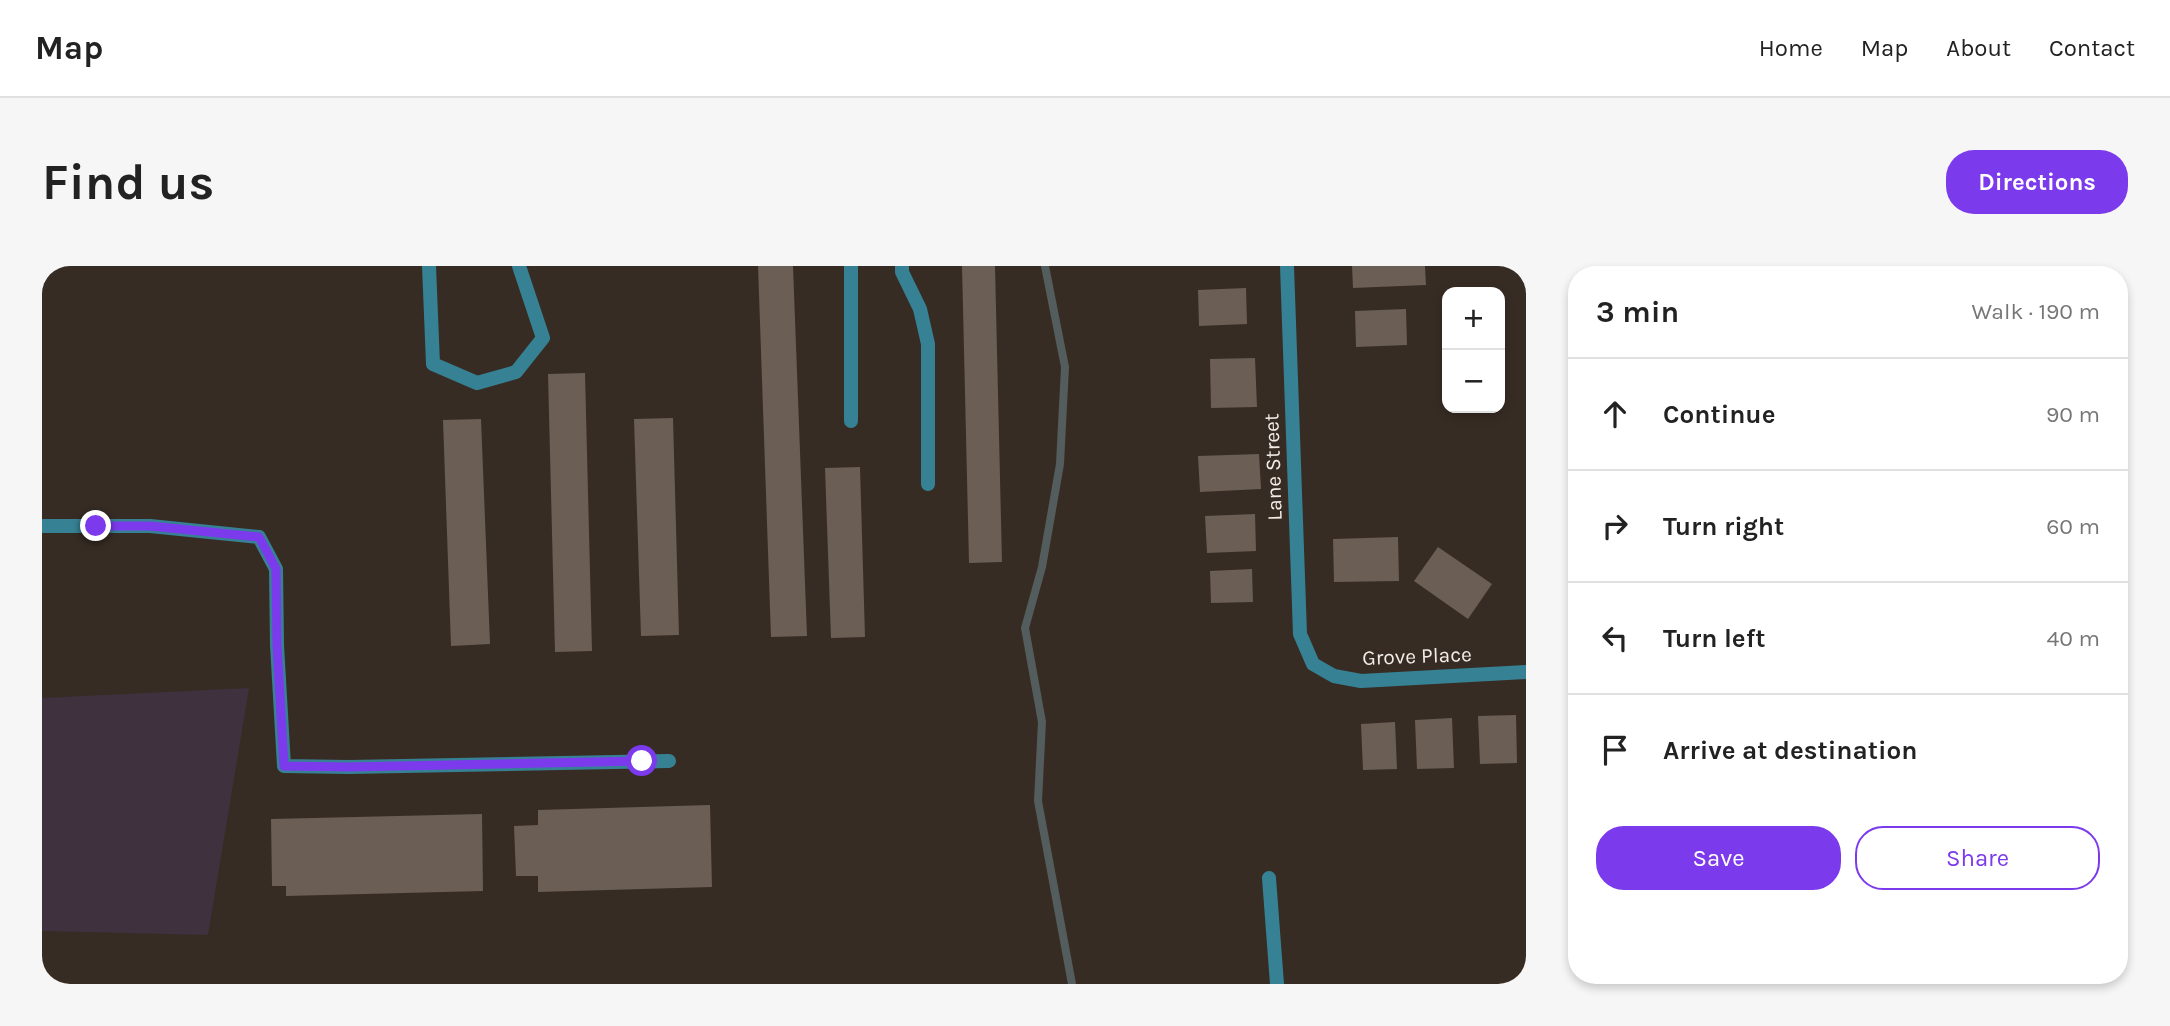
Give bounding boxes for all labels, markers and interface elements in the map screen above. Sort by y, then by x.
text: Map [35,29,103,67]
text: Home [1759,34,1823,62]
text: Map [1861,34,1908,62]
text: About [1946,34,2011,62]
text: Contact [2049,34,2135,62]
button: Directions [1946,150,2128,214]
text: Find us [42,154,214,211]
map controls [1442,287,1505,413]
button: + [1442,287,1505,350]
text: 3 min [1596,294,1679,330]
text: Walk · 190 m [1972,298,2100,325]
button: − [1442,350,1505,413]
icon: ahead [1596,395,1634,433]
text: Continue [1663,399,1775,430]
text: 90 m [2046,401,2100,428]
street label: Lane Street [1259,413,1287,521]
icon: right [1596,507,1634,545]
route end [80,510,111,541]
text: Turn right [1663,511,1784,542]
text: 60 m [2046,513,2100,540]
icon: left [1596,619,1634,657]
text: Turn left [1663,623,1765,654]
text: 40 m [2047,625,2100,652]
street label: Grove Place [1362,642,1472,670]
icon: arrive [1596,731,1634,769]
text: Arrive at destination [1663,735,1917,766]
route start [626,745,657,776]
button: Save [1596,826,1841,890]
button: Share [1855,826,2100,890]

